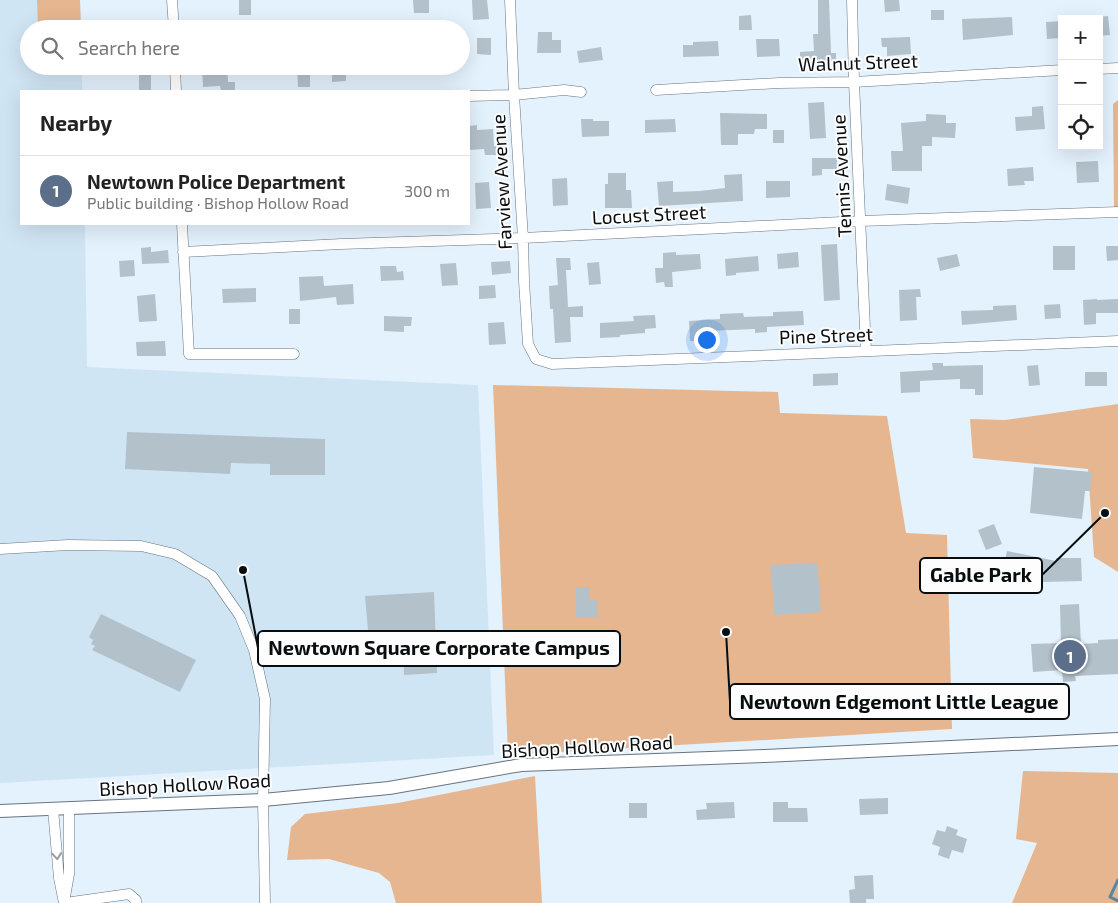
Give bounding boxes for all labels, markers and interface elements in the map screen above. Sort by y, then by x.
map controls [1058,15,1103,150]
button: + [1058,15,1103,60]
search box [20,20,470,75]
icon: search [38,34,66,62]
text: Search here [78,36,180,59]
street label: Walnut Street [798,48,918,76]
button: − [1058,60,1103,105]
button: locate [1058,105,1103,150]
text: Nearby [40,110,112,135]
street label: Farview Avenue [486,114,516,250]
street label: Tennis Avenue [826,114,856,238]
text: Newtown Police Department [87,170,345,193]
text: 1 [53,181,59,200]
text: 300 m [404,181,450,200]
text: Public building · Bishop Hollow Road [87,193,349,212]
street label: Locust Street [591,200,707,228]
street label: Pine Street [779,322,873,348]
your location [694,327,720,353]
callout: Gable Park [920,558,1042,593]
text: Gable Park [930,562,1033,586]
callout: Newtown Square Corporate Campus [258,631,620,666]
text: Newtown Square Corporate Campus [268,635,610,659]
pin: 1 [1054,637,1086,675]
callout: Newtown Edgemont Little League [730,684,1069,719]
text: Newtown Edgemont Little League [739,689,1059,713]
street label: Bishop Hollow Road [501,730,673,762]
street label: Bishop Hollow Road [99,768,271,800]
one-way arrow [51,852,62,860]

